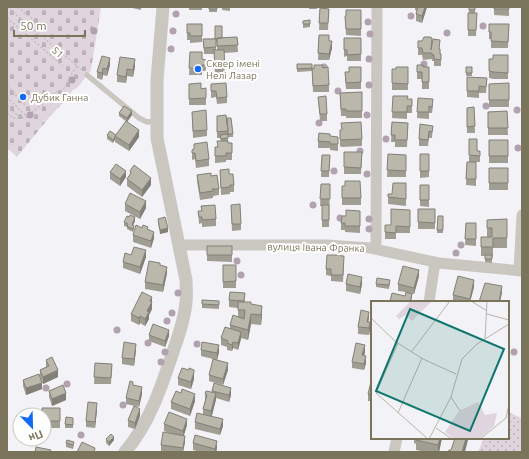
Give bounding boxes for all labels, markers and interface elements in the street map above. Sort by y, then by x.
scale bar [14,12,85,38]
text: 50 m [20,19,47,32]
street label: S1 [50,45,65,60]
place label: Сквер імені Нелі Лазар [206,58,260,81]
marker: Сквер імені Нелі Лазар [193,64,203,74]
marker: Дубик Ганна [18,92,28,102]
place label: Дубик Ганна [31,92,88,103]
street label: вулиця Івана Франка [267,241,365,254]
inset map [371,301,509,439]
north arrow [12,407,52,447]
text: Пн [27,428,45,445]

